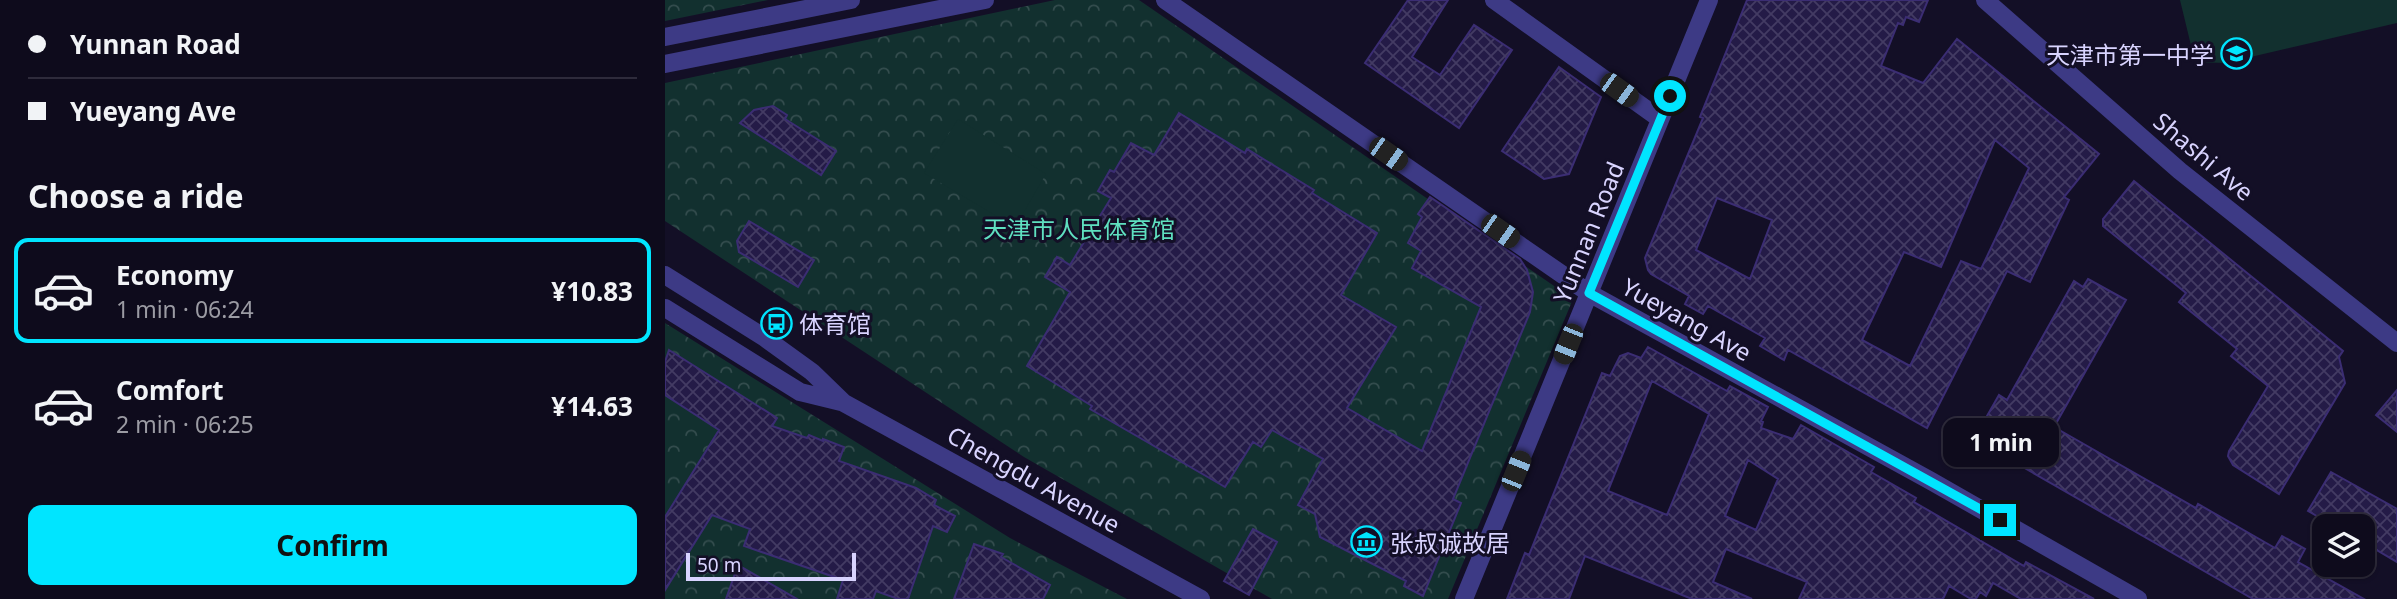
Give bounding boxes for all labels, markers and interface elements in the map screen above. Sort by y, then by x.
text: Yunnan Road [70,26,241,62]
school or university icon: 天津市第一中学 [2220,37,2254,71]
place label: 天津市第一中学 [2046,38,2214,71]
car [1596,69,1643,111]
route start [1654,80,1686,112]
text: Yueyang Ave [70,93,236,129]
street label: Shashi Ave [2147,104,2261,208]
car [1365,133,1412,175]
street label: Yunnan Road [1545,156,1631,308]
text: Choose a ride [28,174,244,217]
car [1477,210,1524,252]
park label: 天津市人民体育馆 [983,212,1175,245]
text: Economy [116,257,234,293]
icon: car [32,259,95,322]
street label: Yueyang Ave [1616,270,1758,368]
text: ¥10.83 [551,273,633,309]
text: 1 min · 06:24 [116,293,254,325]
bus stop icon: 体育馆 [759,306,793,340]
place label: 体育馆 [799,307,871,340]
car [1551,321,1586,367]
text: Comfort [116,372,224,408]
icon: car [32,374,95,437]
text: ¥14.63 [551,388,633,424]
text: 2 min · 06:25 [116,408,254,440]
street label: Chengdu Avenue [941,418,1127,540]
callout: 1 min [1942,419,2058,468]
text: 1 min [1969,426,2033,458]
car [1499,448,1534,494]
route end [1984,504,2016,536]
button: Confirm [28,505,637,585]
map controls [2312,514,2375,577]
button: layers [2312,514,2375,577]
museum icon: 张叔诚故居 [1350,525,1384,559]
place label: 张叔诚故居 [1390,526,1510,559]
scale bar [686,550,856,582]
text: 50 m [697,552,741,578]

